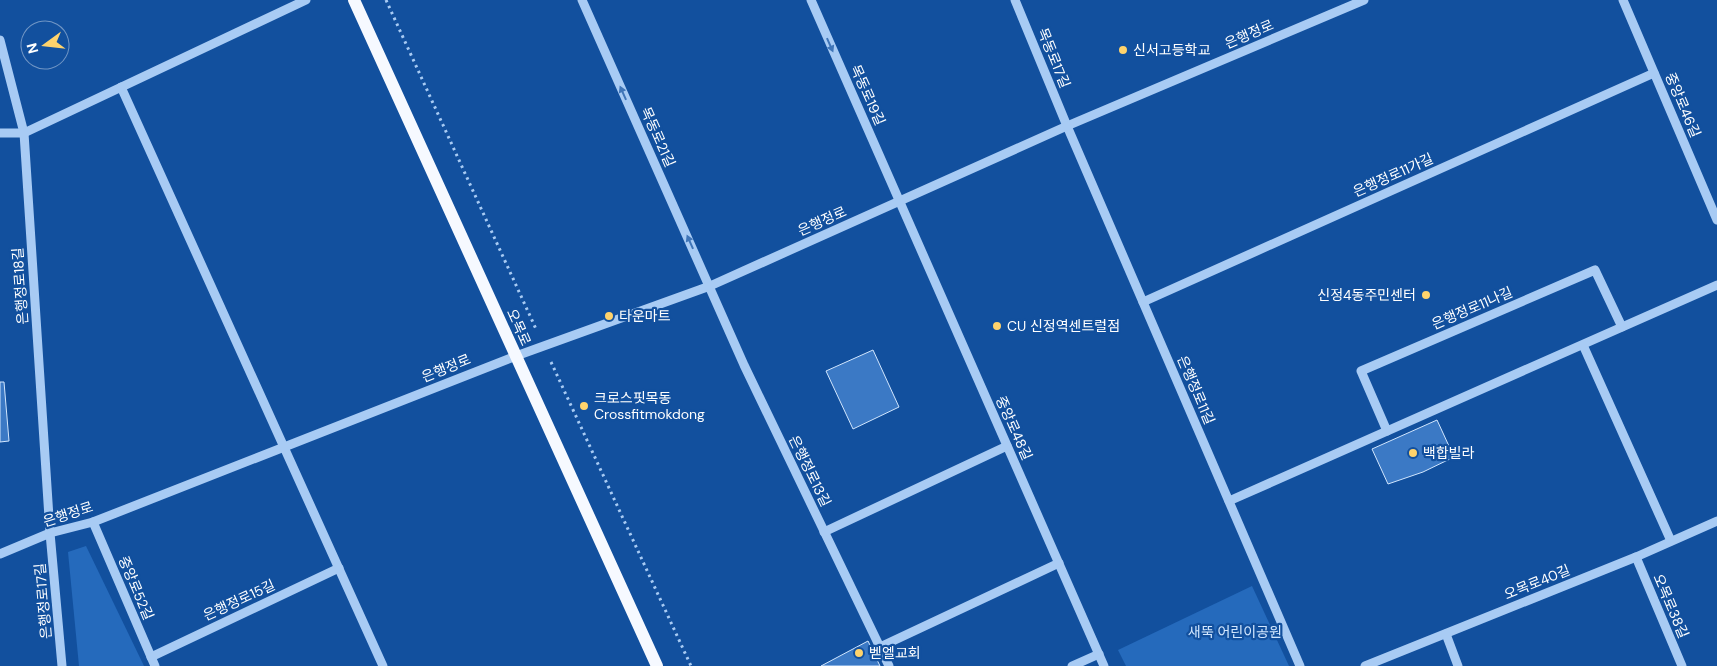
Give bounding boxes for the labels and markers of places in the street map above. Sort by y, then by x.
place label: 신서고등학교 [1133,41,1210,59]
marker: 신서고등학교 [1117,44,1129,56]
place label: 신정4동주민센터 [1317,286,1416,304]
marker: 신정4동주민센터 [1420,289,1432,301]
place label: 타운마트 [619,307,671,325]
marker: 타운마트 [603,310,615,322]
place label: CU 신정역센트럴점 [1007,317,1120,335]
marker: CU 신정역센트럴점 [991,320,1003,332]
place label: 크로스핏목동 Crossfitmokdong [594,389,705,423]
marker: 크로스핏목동 Crossfitmokdong [578,400,590,412]
place label: 백합빌라 [1423,444,1475,462]
marker: 백합빌라 [1407,447,1419,459]
place label: 벧엘교회 [869,644,921,662]
marker: 벧엘교회 [853,647,865,659]

